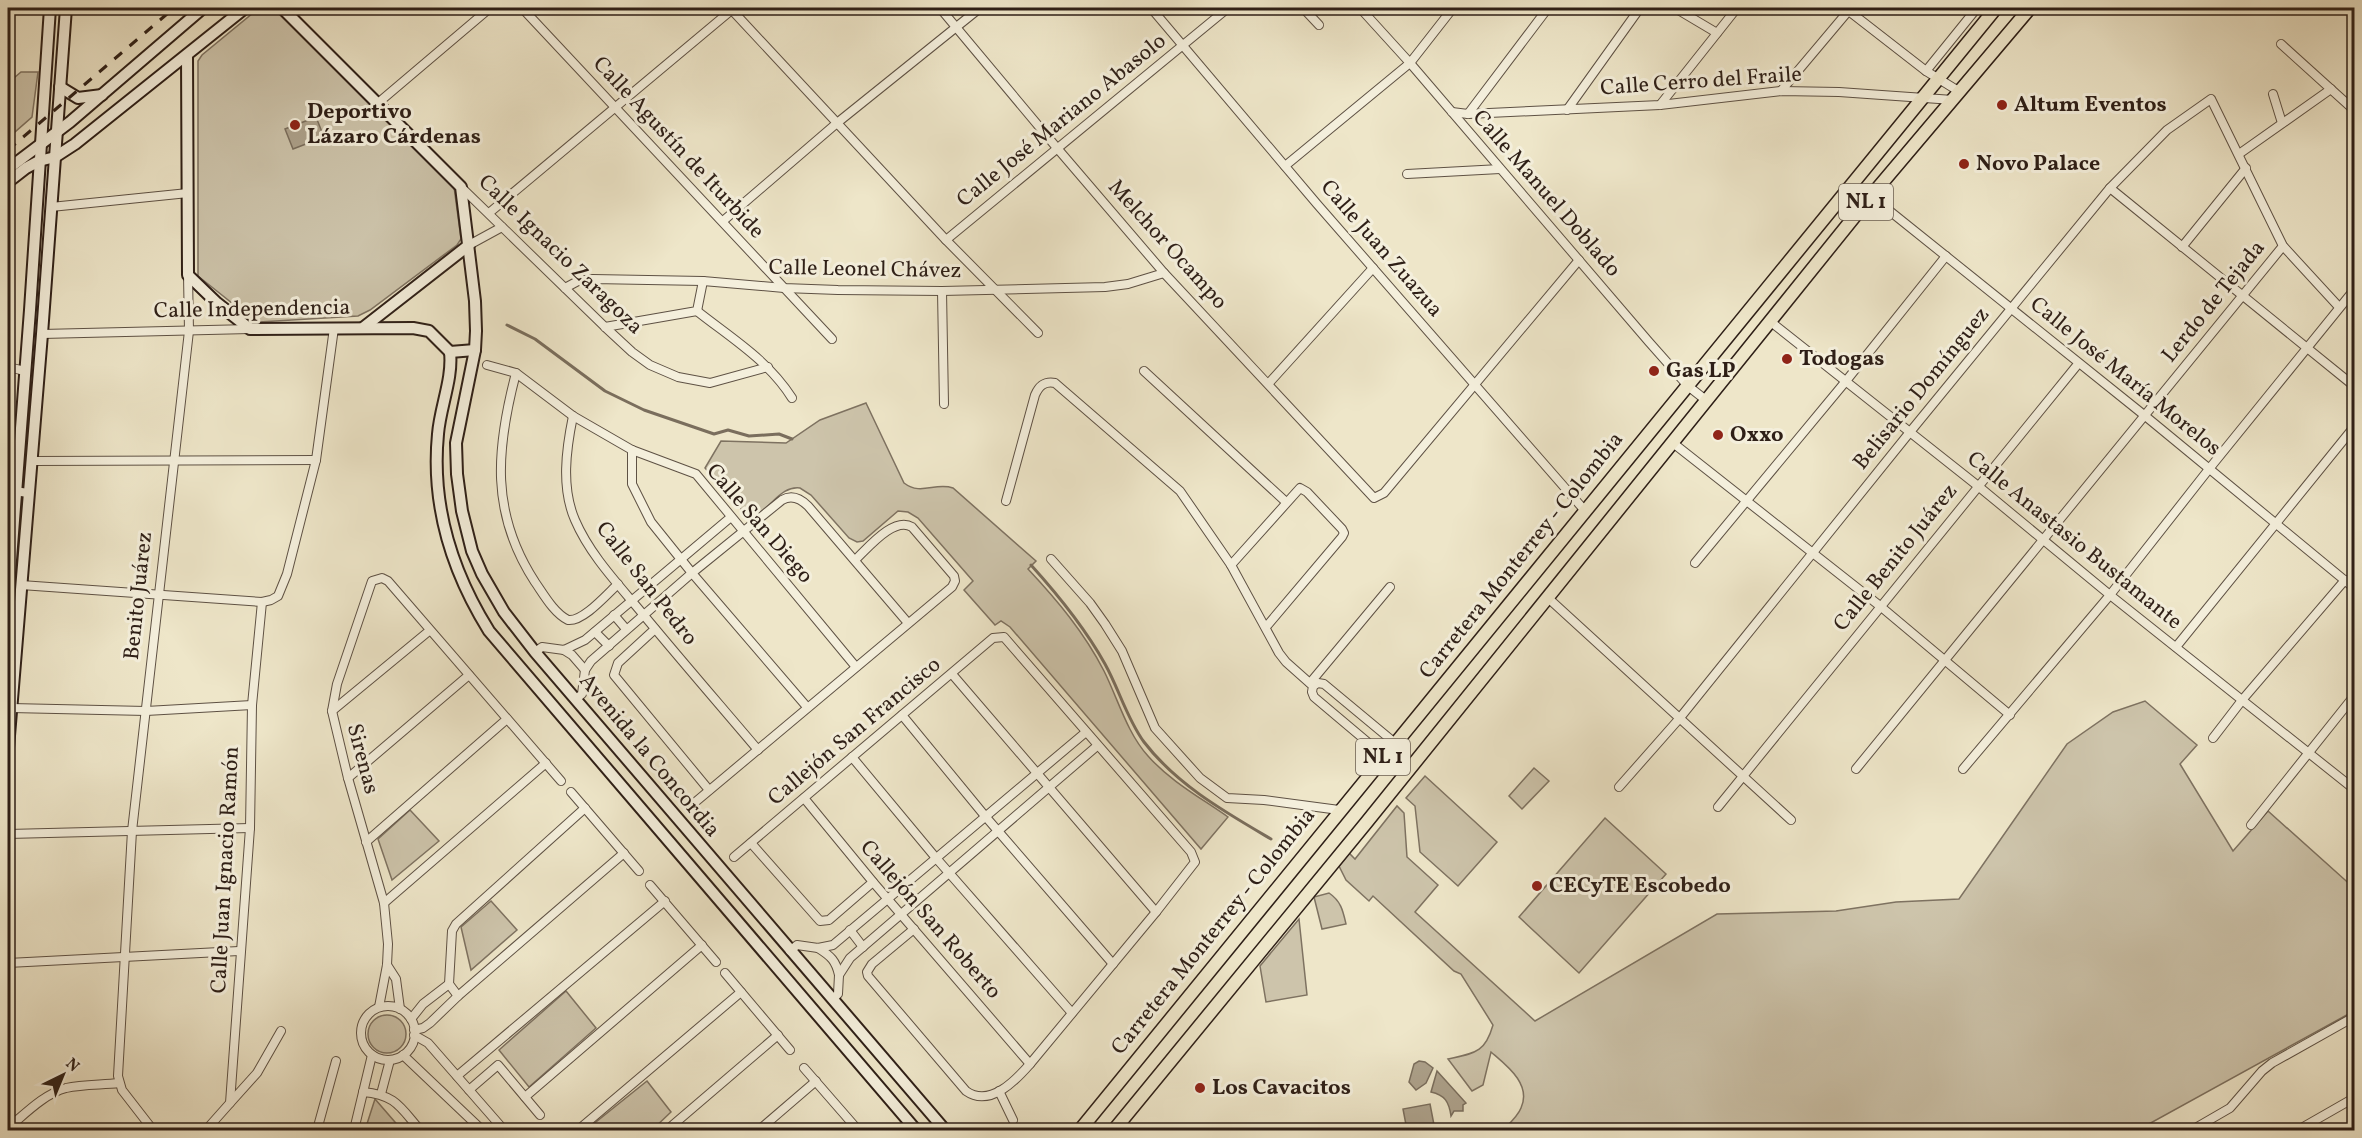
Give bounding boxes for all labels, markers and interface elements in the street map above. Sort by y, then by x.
street label: Calle José Mariano Abasolo [951,27,1173,215]
street label: Calle Agustín de Iturbide [585,50,771,246]
street label: Calle Cerro del Fraile [1599,59,1803,105]
place label: Altum Eventos [2014,90,2167,121]
place label: Deportivo Lázaro Cárdenas [307,97,481,153]
marker: Altum Eventos [1995,98,2009,112]
street label: Calle Manuel Doblado [1465,104,1627,284]
marker: Deportivo Lázaro Cárdenas [288,118,302,132]
place label: Novo Palace [1976,149,2100,180]
marker: Novo Palace [1957,157,1971,171]
street label: Calle Ignacio Zaragoza [470,168,650,342]
street label: Melchor Ocampo [1100,173,1234,317]
street label: Calle Juan Zuazua [1313,174,1449,325]
road number: NL 1 [1839,184,1893,220]
street label: Lerdo de Tejada [2155,234,2273,370]
street label: Calle Leonel Chávez [768,253,962,287]
street label: Calle José María Morelos [2023,290,2227,464]
street label: Calle Independencia [153,293,351,327]
street label: Belisario Domínguez [1846,301,1998,477]
place label: Todogas [1799,344,1884,375]
marker: Todogas [1780,352,1794,366]
place label: Gas LP [1666,356,1736,387]
marker: Gas LP [1647,364,1661,378]
place label: Oxxo [1730,420,1783,451]
street label: Carretera Monterrey - Colombia [1412,426,1632,686]
marker: Oxxo [1711,428,1725,442]
street label: Calle Anastasio Bustamante [1960,444,2188,638]
street label: Calle San Diego [698,457,820,591]
street label: Calle Benito Juárez [1827,477,1965,639]
street label: Calle San Pedro [588,515,704,653]
street label: Benito Juárez [117,530,161,662]
street label: Callejón San Francisco [762,650,948,814]
street label: Avenida la Concordia [571,667,727,845]
street label: Sirenas [338,720,386,798]
road number: NL 1 [1356,739,1410,775]
street label: Calle Juan Ignacio Ramón [204,746,248,994]
street label: Carretera Monterrey - Colombia [1104,802,1324,1062]
street label: Callejón San Roberto [852,834,1008,1006]
place label: CECyTE Escobedo [1549,871,1731,902]
marker: CECyTE Escobedo [1530,879,1544,893]
north arrow [33,1045,93,1105]
text: N [60,1053,84,1078]
place label: Los Cavacitos [1212,1073,1351,1104]
marker: Los Cavacitos [1193,1081,1207,1095]

